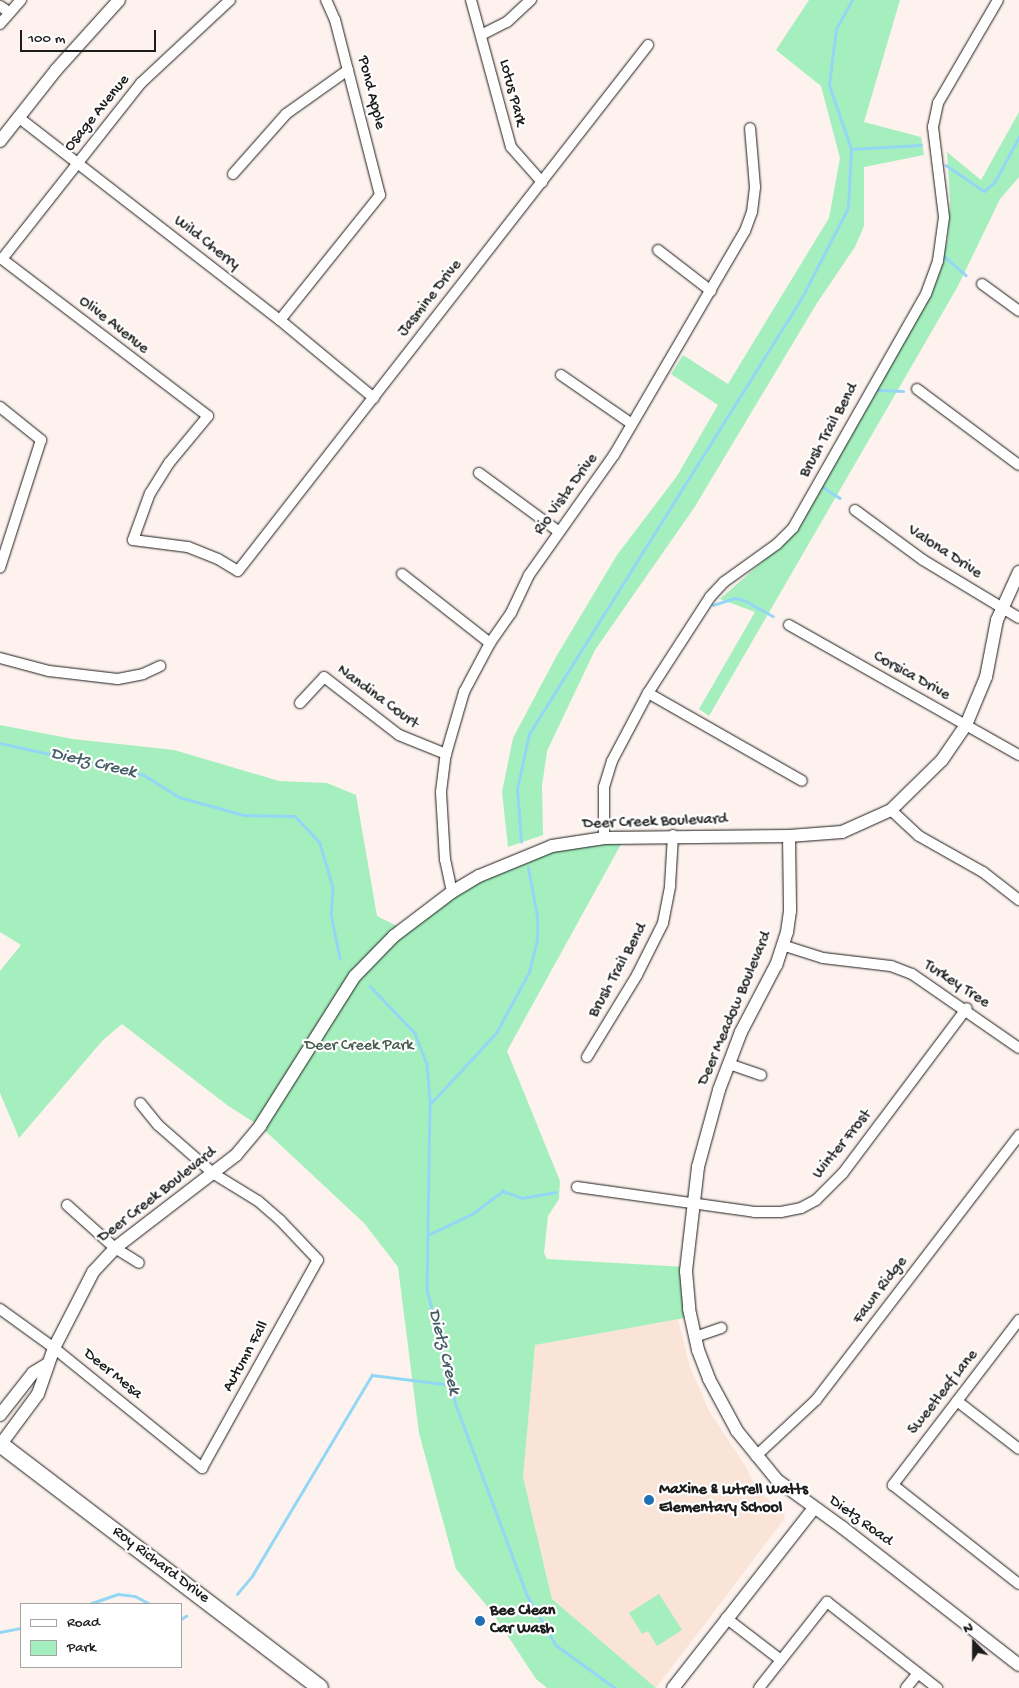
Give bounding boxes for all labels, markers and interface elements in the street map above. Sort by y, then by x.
scale bar [22,20,159,52]
text: 100 m [28,30,65,48]
street label: Pond Apple [352,54,388,132]
street label: Lotus Park [493,57,529,129]
street label: Osage Avenue [61,72,135,156]
street label: Wild Cherry [169,212,243,276]
street label: Jasmine Drive [395,257,467,341]
street label: Olive Avenue [74,293,152,359]
street label: Brush Trail Bend [796,381,864,481]
street label: Rio Vista Drive [531,450,603,540]
street label: Valona Drive [903,522,985,584]
street label: Corsica Drive [869,648,953,706]
street label: Nandina Court [332,662,422,734]
water label: Dietz Creek [48,744,138,784]
street label: Deer Creek Boulevard [582,811,728,835]
street label: Brush Trail Bend [585,921,653,1021]
street label: Deer Meadow Boulevard [695,929,777,1089]
street label: Turkey Tree [919,957,993,1013]
park label: Deer Creek Park [305,1037,413,1057]
street label: Winter Frost [809,1107,877,1183]
street label: Deer Creek Boulevard [95,1144,221,1248]
street label: Fawn Ridge [849,1253,913,1329]
water label: Dietz Creek [422,1307,464,1397]
street label: Autumn Fall [220,1318,274,1396]
street label: Deer Mesa [79,1345,145,1405]
street label: Sweetleaf Lane [905,1347,983,1439]
place label: Maxine & Lutrell Watts Elementary School [659,1481,808,1519]
street label: Dietz Road [824,1492,896,1552]
marker: Maxine & Lutrell Watts Elementary School [643,1494,655,1506]
street label: Roy Richard Drive [108,1523,212,1609]
place label: Bee Clean Car Wash [490,1602,555,1640]
legend [20,1603,182,1668]
text: Road [67,1614,100,1632]
marker: Bee Clean Car Wash [474,1615,486,1627]
north arrow [949,1618,999,1668]
text: N [961,1619,976,1638]
text: Park [67,1639,96,1657]

